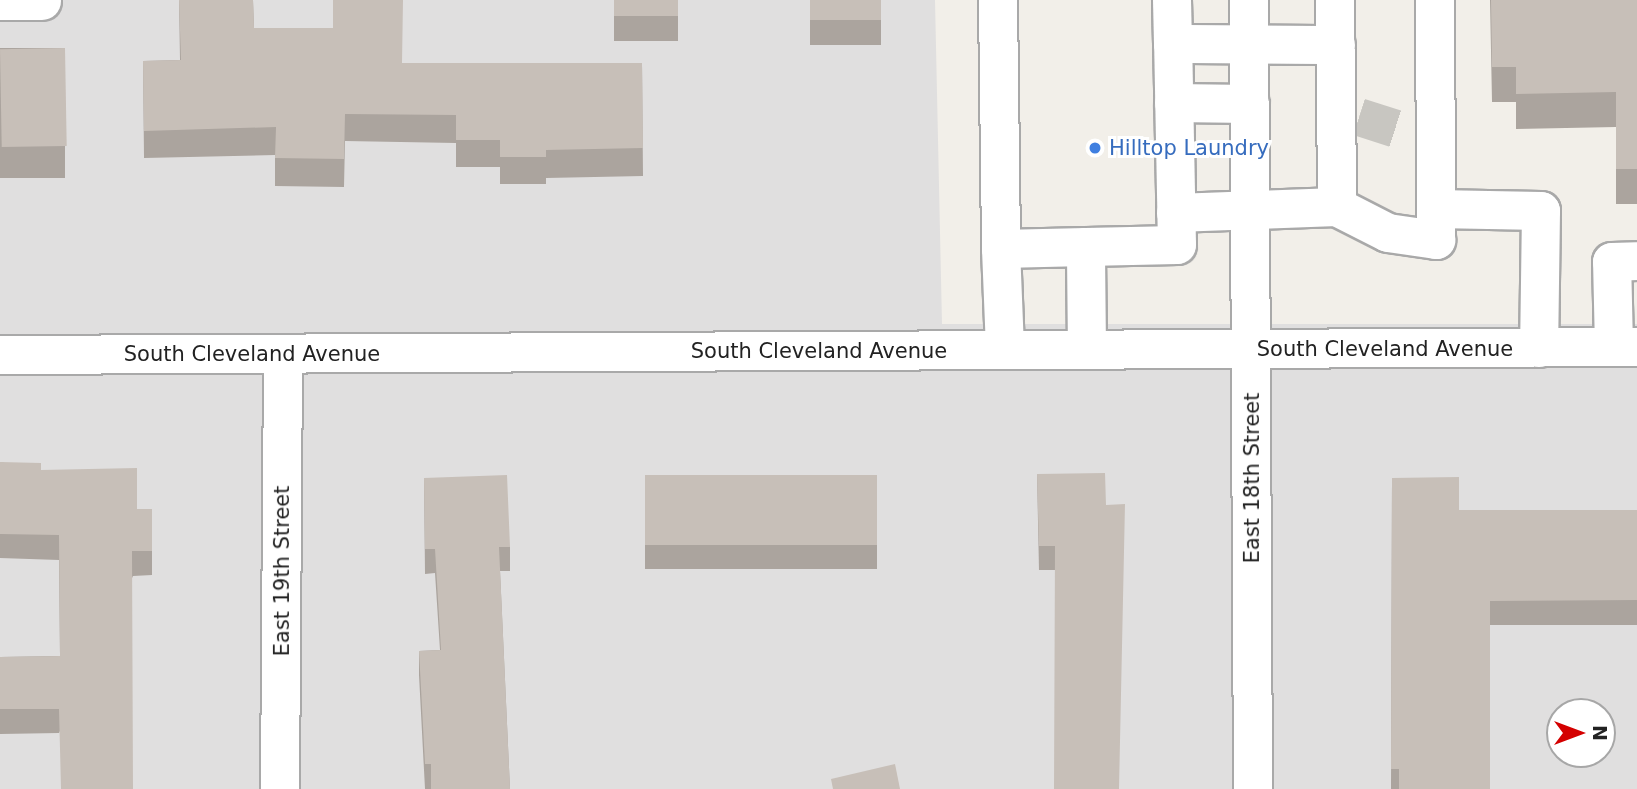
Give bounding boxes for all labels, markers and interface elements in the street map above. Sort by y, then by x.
place label: Hilltop Laundry [1109,135,1269,161]
marker: Hilltop Laundry [1087,140,1103,156]
street label: South Cleveland Avenue [1257,336,1513,362]
street label: South Cleveland Avenue [691,338,947,364]
street label: South Cleveland Avenue [124,341,380,367]
street label: East 18th Street [1239,393,1265,563]
street label: East 19th Street [269,486,295,656]
north arrow [1546,698,1616,768]
text: N [1589,725,1611,741]

